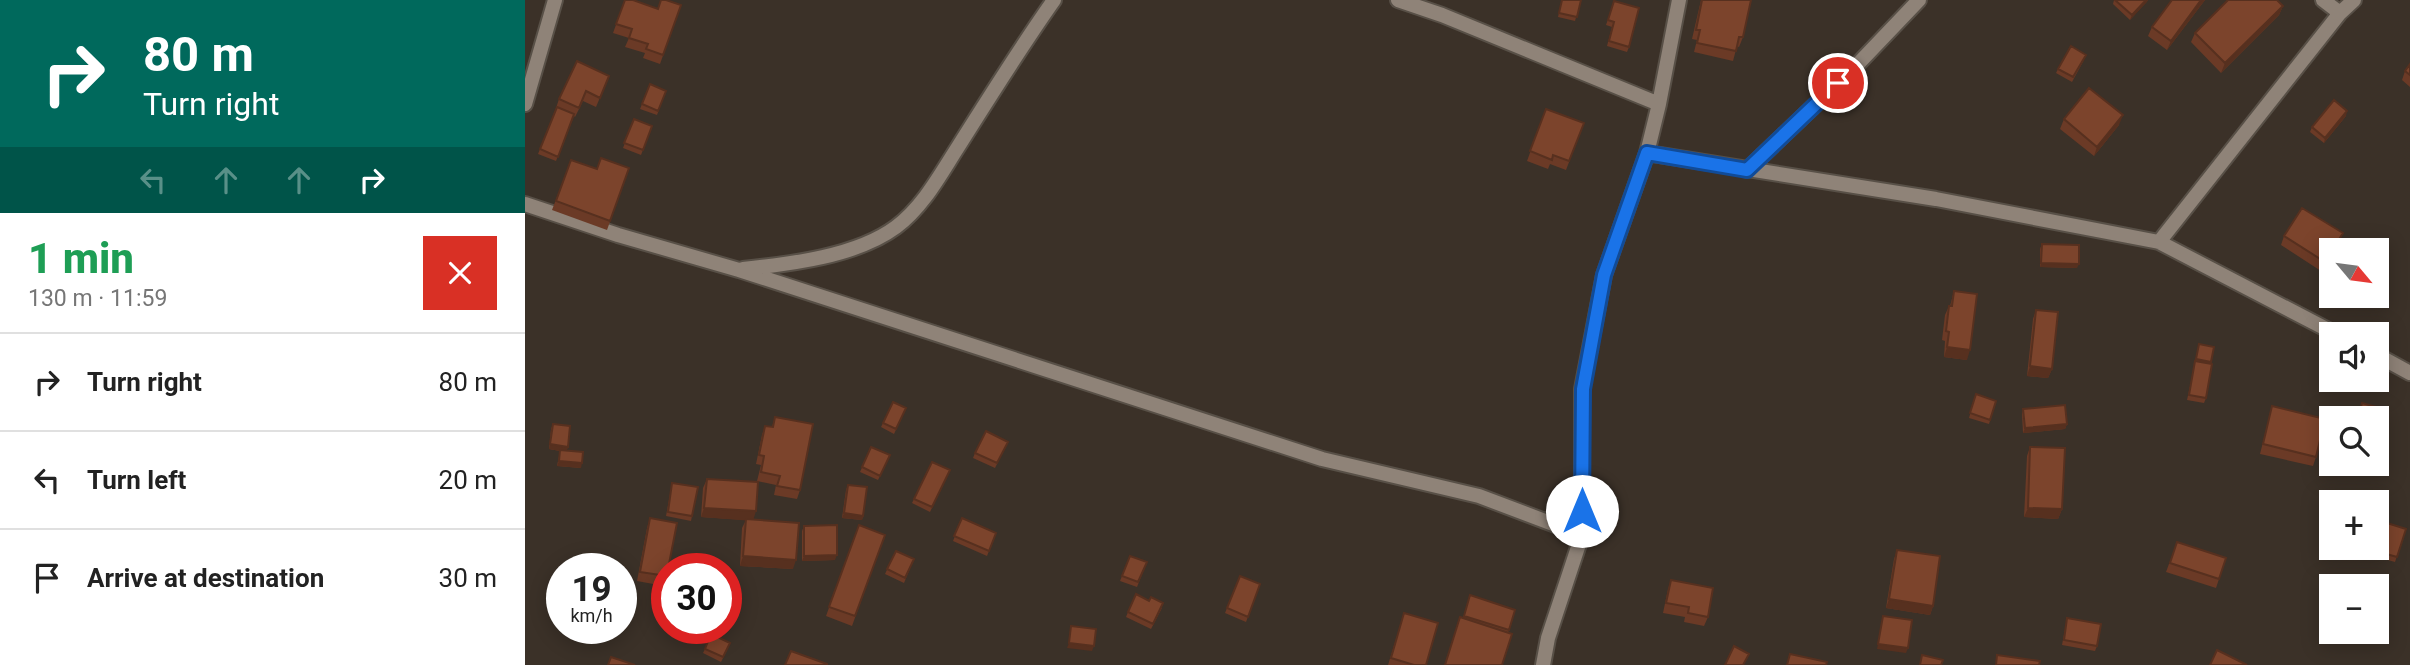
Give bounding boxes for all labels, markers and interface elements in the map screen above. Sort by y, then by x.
text: 80 m [143,26,254,83]
icon: right [28,28,119,119]
pin [1808,53,1868,113]
icon: arrive [1819,64,1857,102]
text: Turn right [143,85,279,123]
icon: left [134,161,172,199]
icon: ahead [207,161,245,199]
icon: ahead [280,161,318,199]
icon: right [353,161,391,199]
text: 1 min [28,234,134,283]
button: close [423,236,497,310]
north arrow [2319,238,2389,308]
map controls [2319,238,2389,644]
text: 130 m · 11:59 [28,285,167,312]
button: sound [2319,322,2389,392]
icon: right [28,363,66,401]
text: Turn right [87,367,202,397]
text: 80 m [439,367,497,397]
button: search [2319,406,2389,476]
icon: left [28,461,66,499]
text: Turn left [87,465,186,495]
text: 20 m [439,465,497,495]
position arrow [1545,474,1619,548]
button: + [2319,490,2389,560]
speed limit sign: 30 [651,553,742,644]
icon: arrive [28,559,66,597]
text: Arrive at destination [87,563,324,593]
text: 30 m [439,563,497,593]
text: 19 [571,569,612,610]
button: − [2319,574,2389,644]
text: km/h [570,605,613,626]

